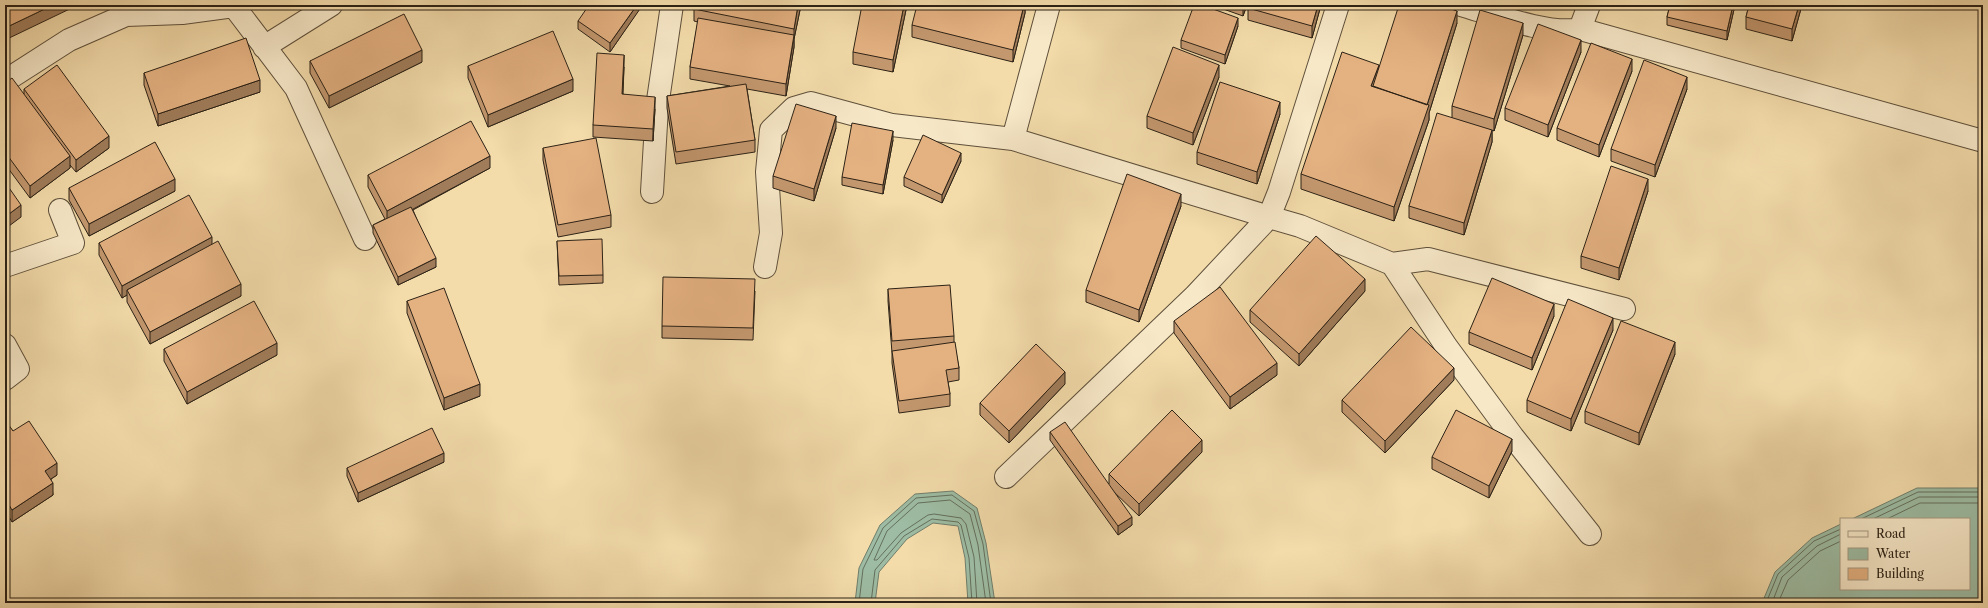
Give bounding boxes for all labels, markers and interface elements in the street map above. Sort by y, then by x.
legend [1840,518,1970,590]
text: Road [1876,526,1906,541]
text: Water [1875,546,1910,561]
text: Building [1876,566,1924,581]

